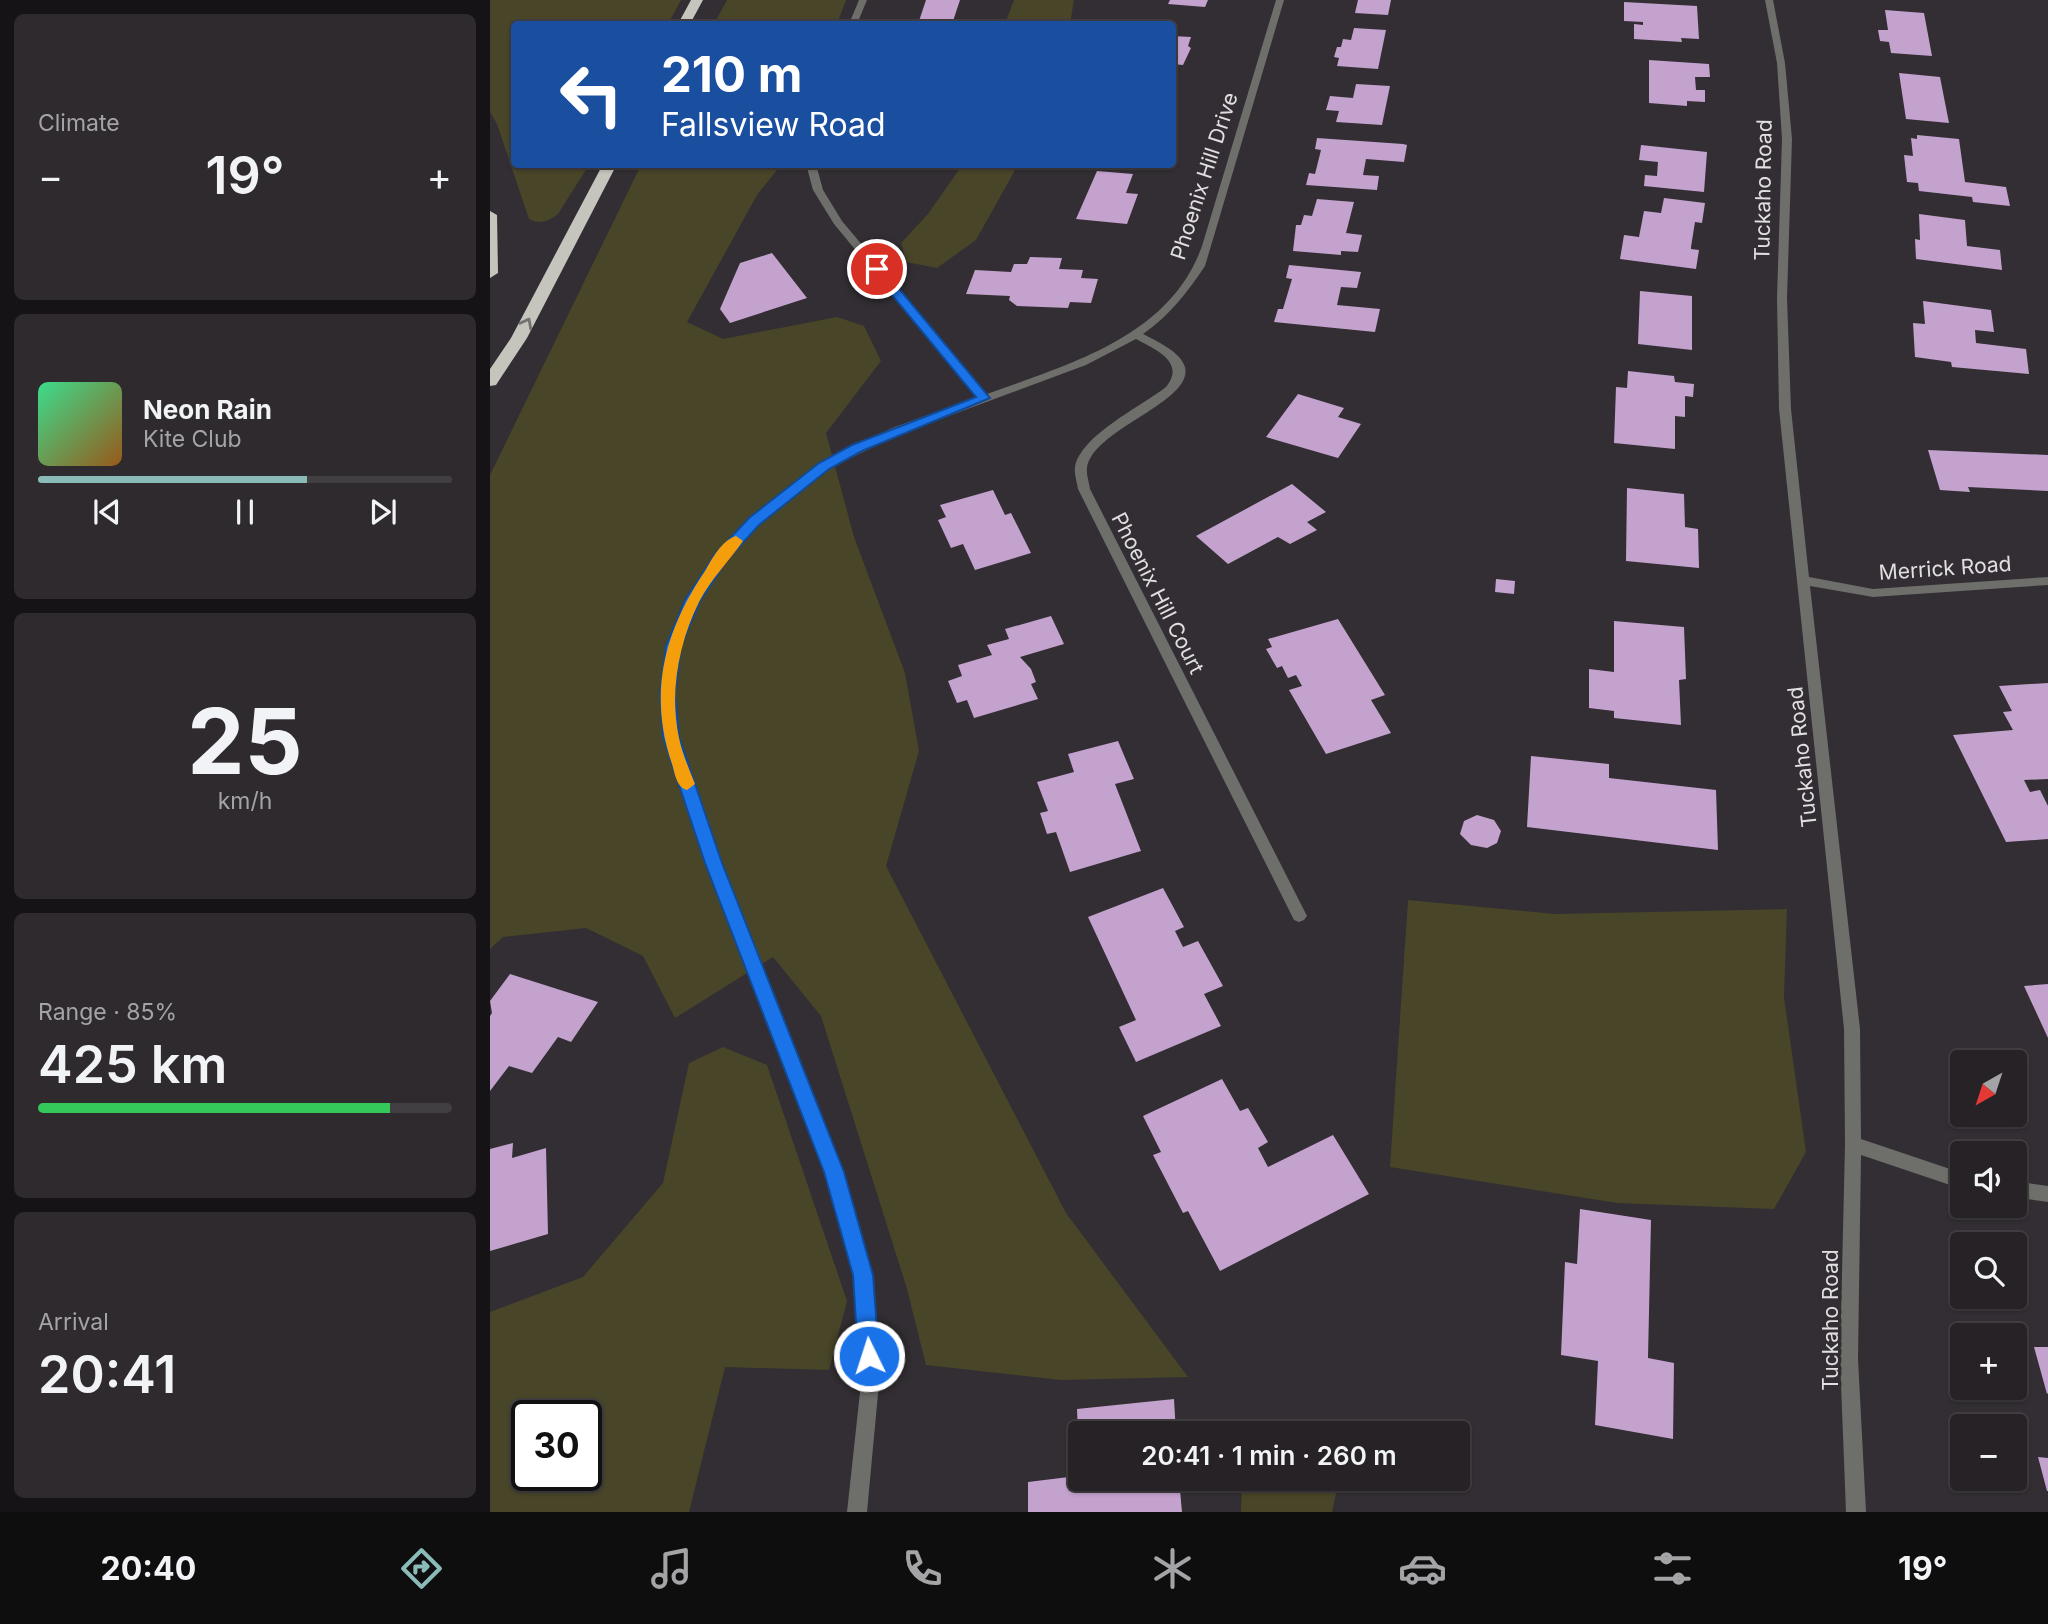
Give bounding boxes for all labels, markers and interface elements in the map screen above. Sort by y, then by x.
text: 210 m [661,45,802,104]
icon: left [546,49,637,140]
street label: Phoenix Hill Drive [1165,89,1243,263]
text: Fallsview Road [661,105,886,144]
text: Climate [38,109,120,137]
street label: Tuckaho Road [1749,119,1777,261]
text: 19° [205,144,285,207]
text: − [38,153,63,199]
text: + [427,153,452,199]
pin [847,239,907,299]
icon: arrive [858,250,896,288]
one-way arrow [518,318,532,330]
text: Neon Rain [143,394,272,425]
text: Kite Club [143,425,242,453]
icon: previous [88,493,126,531]
icon: pause [226,493,264,531]
icon: next [364,493,402,531]
street label: Phoenix Hill Court [1107,508,1210,678]
street label: Merrick Road [1878,551,2012,585]
street label: Tuckaho Road [1782,685,1822,829]
text: 25 [187,686,303,796]
text: km/h [218,787,272,815]
text: Range · 85% [38,998,177,1026]
text: 425 km [38,1033,227,1096]
north arrow [1950,1050,2026,1127]
map controls [1950,1050,2027,1491]
button: sound [1950,1141,2027,1218]
button: search [1950,1232,2027,1309]
street label: Tuckaho Road [1818,1249,1843,1391]
text: Arrival [38,1308,109,1336]
position arrow [832,1319,906,1393]
button: + [1950,1323,2027,1400]
text: 20:41 [38,1343,176,1406]
speed limit sign: 30 [511,1400,602,1491]
button: − [1950,1414,2027,1491]
text: 20:41 · 1 min · 260 m [1141,1440,1397,1471]
icon: directions [397,1544,446,1593]
icon: music [647,1544,696,1593]
icon: phone [898,1544,947,1593]
icon: climate [1148,1544,1197,1593]
icon: car [1398,1544,1447,1593]
icon: filters [1648,1544,1697,1593]
text: 20:40 [101,1549,196,1588]
text: 19° [1898,1549,1947,1588]

